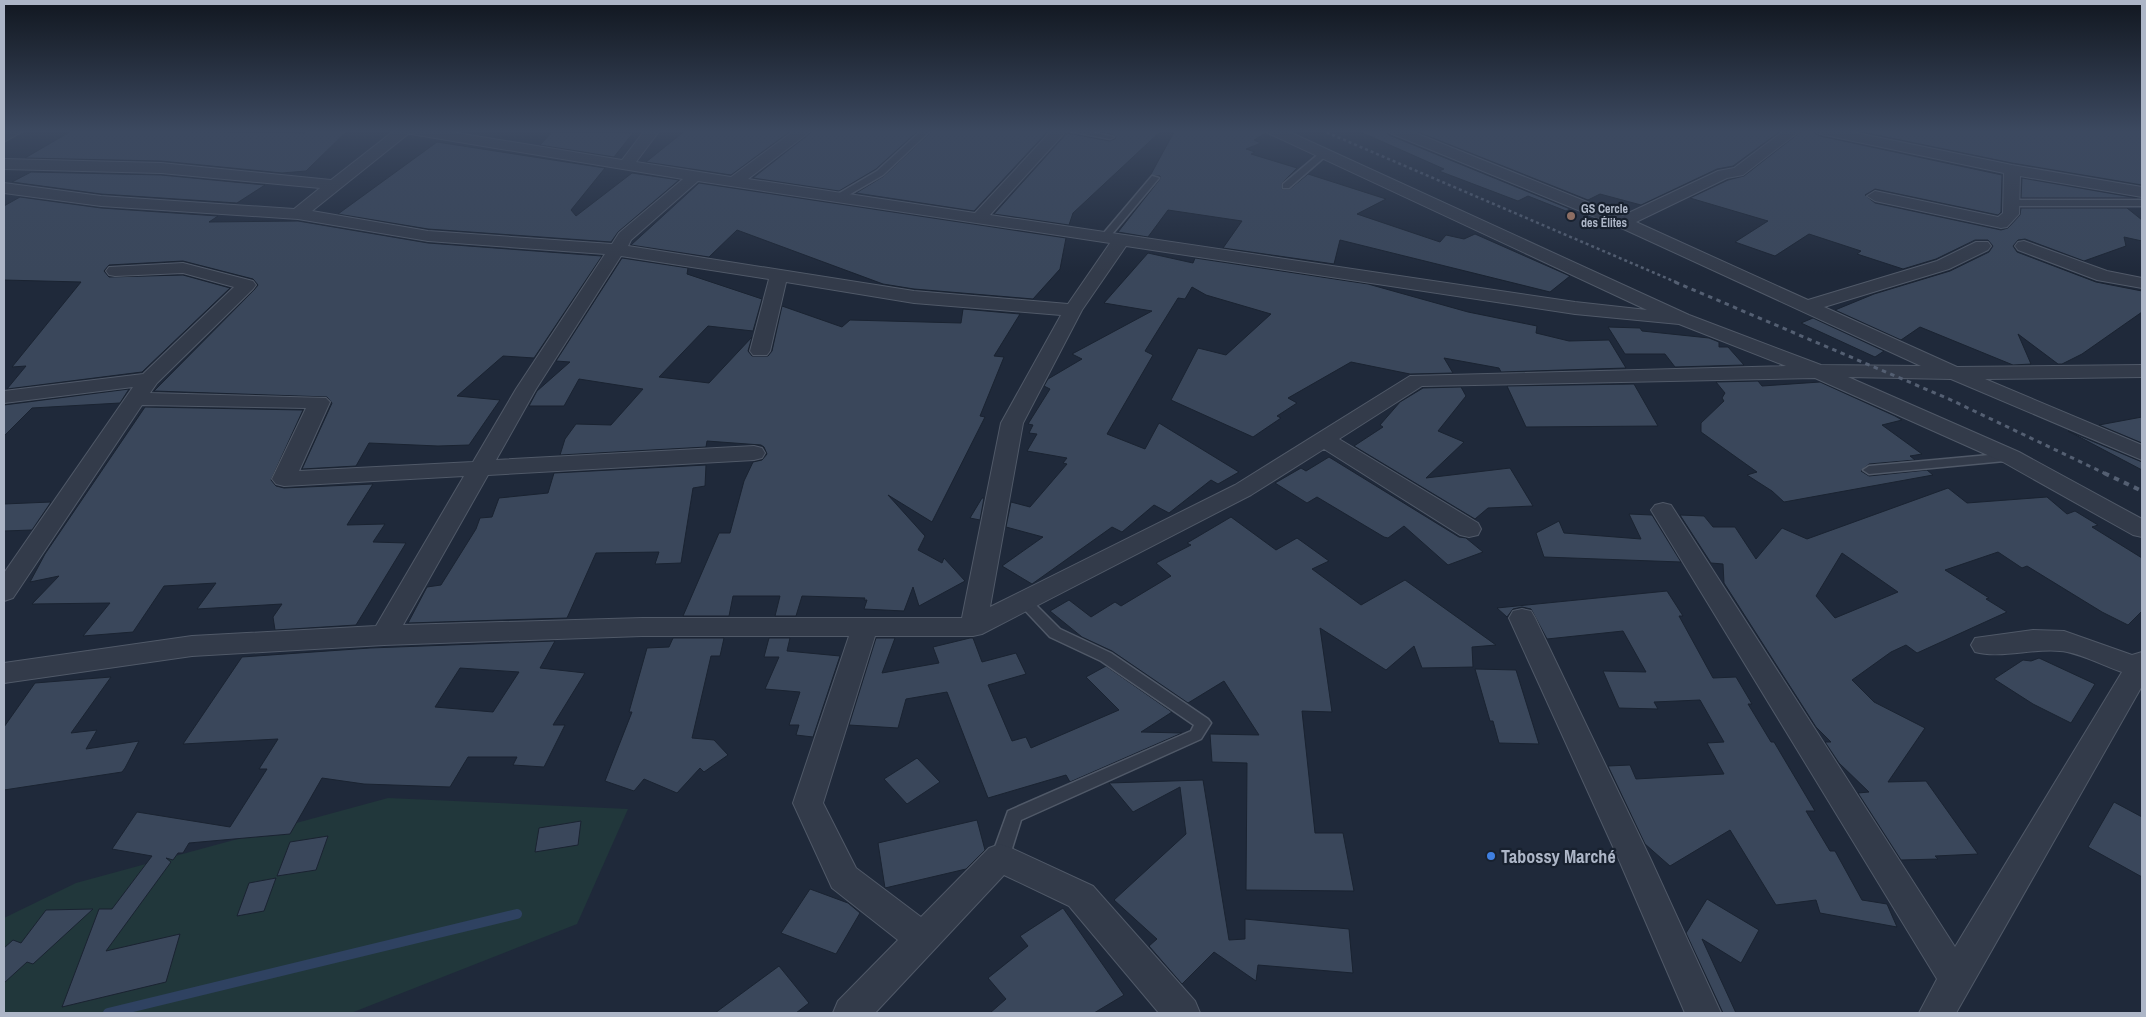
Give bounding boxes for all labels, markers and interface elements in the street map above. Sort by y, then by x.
place label: GS Cercle des Élites [1581,201,1629,231]
marker: GS Cercle des Élites [1565,210,1577,222]
place label: Tabossy Marché [1501,844,1616,869]
marker: Tabossy Marché [1485,850,1497,862]

